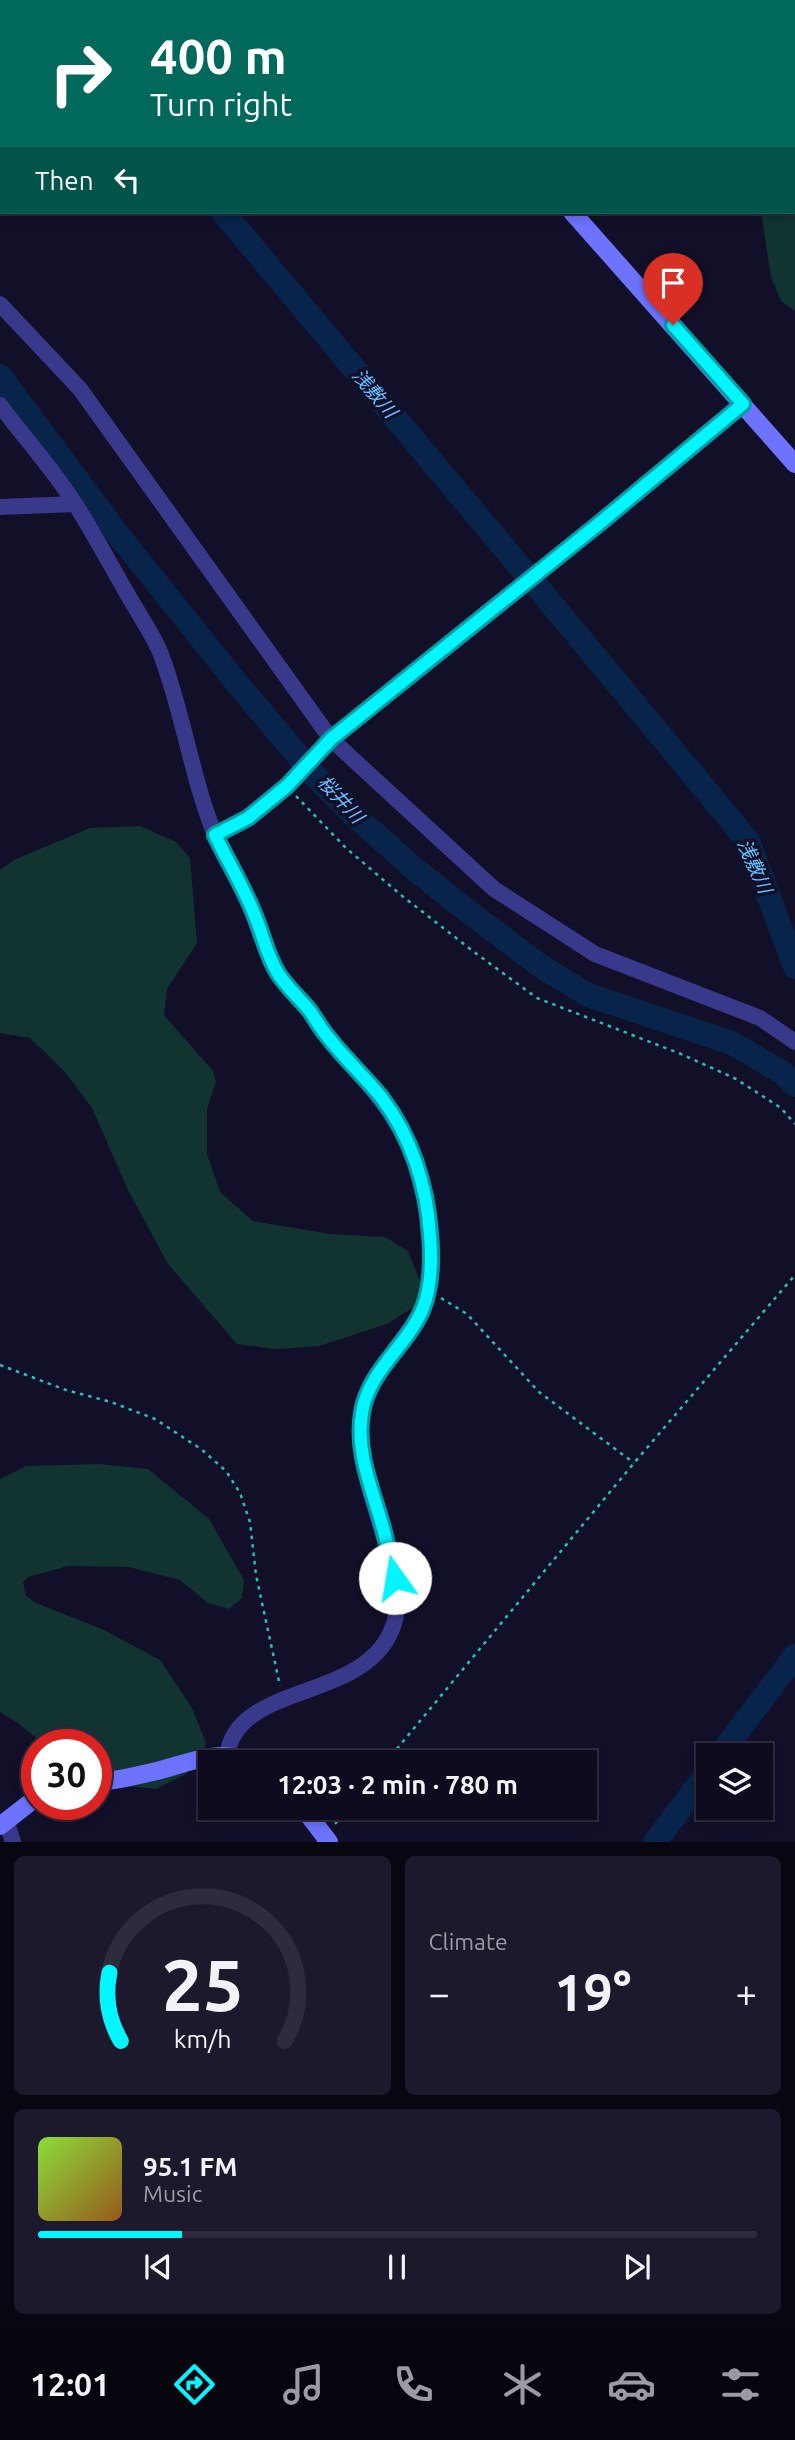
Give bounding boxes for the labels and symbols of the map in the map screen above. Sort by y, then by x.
pin [643,253,703,325]
water label: 浅敷川 [348,364,403,423]
water label: 桜井川 [314,771,370,829]
water label: 浅敷川 [733,835,777,898]
position arrow [358,1541,432,1615]
speed limit sign: 30 [21,1729,112,1820]

